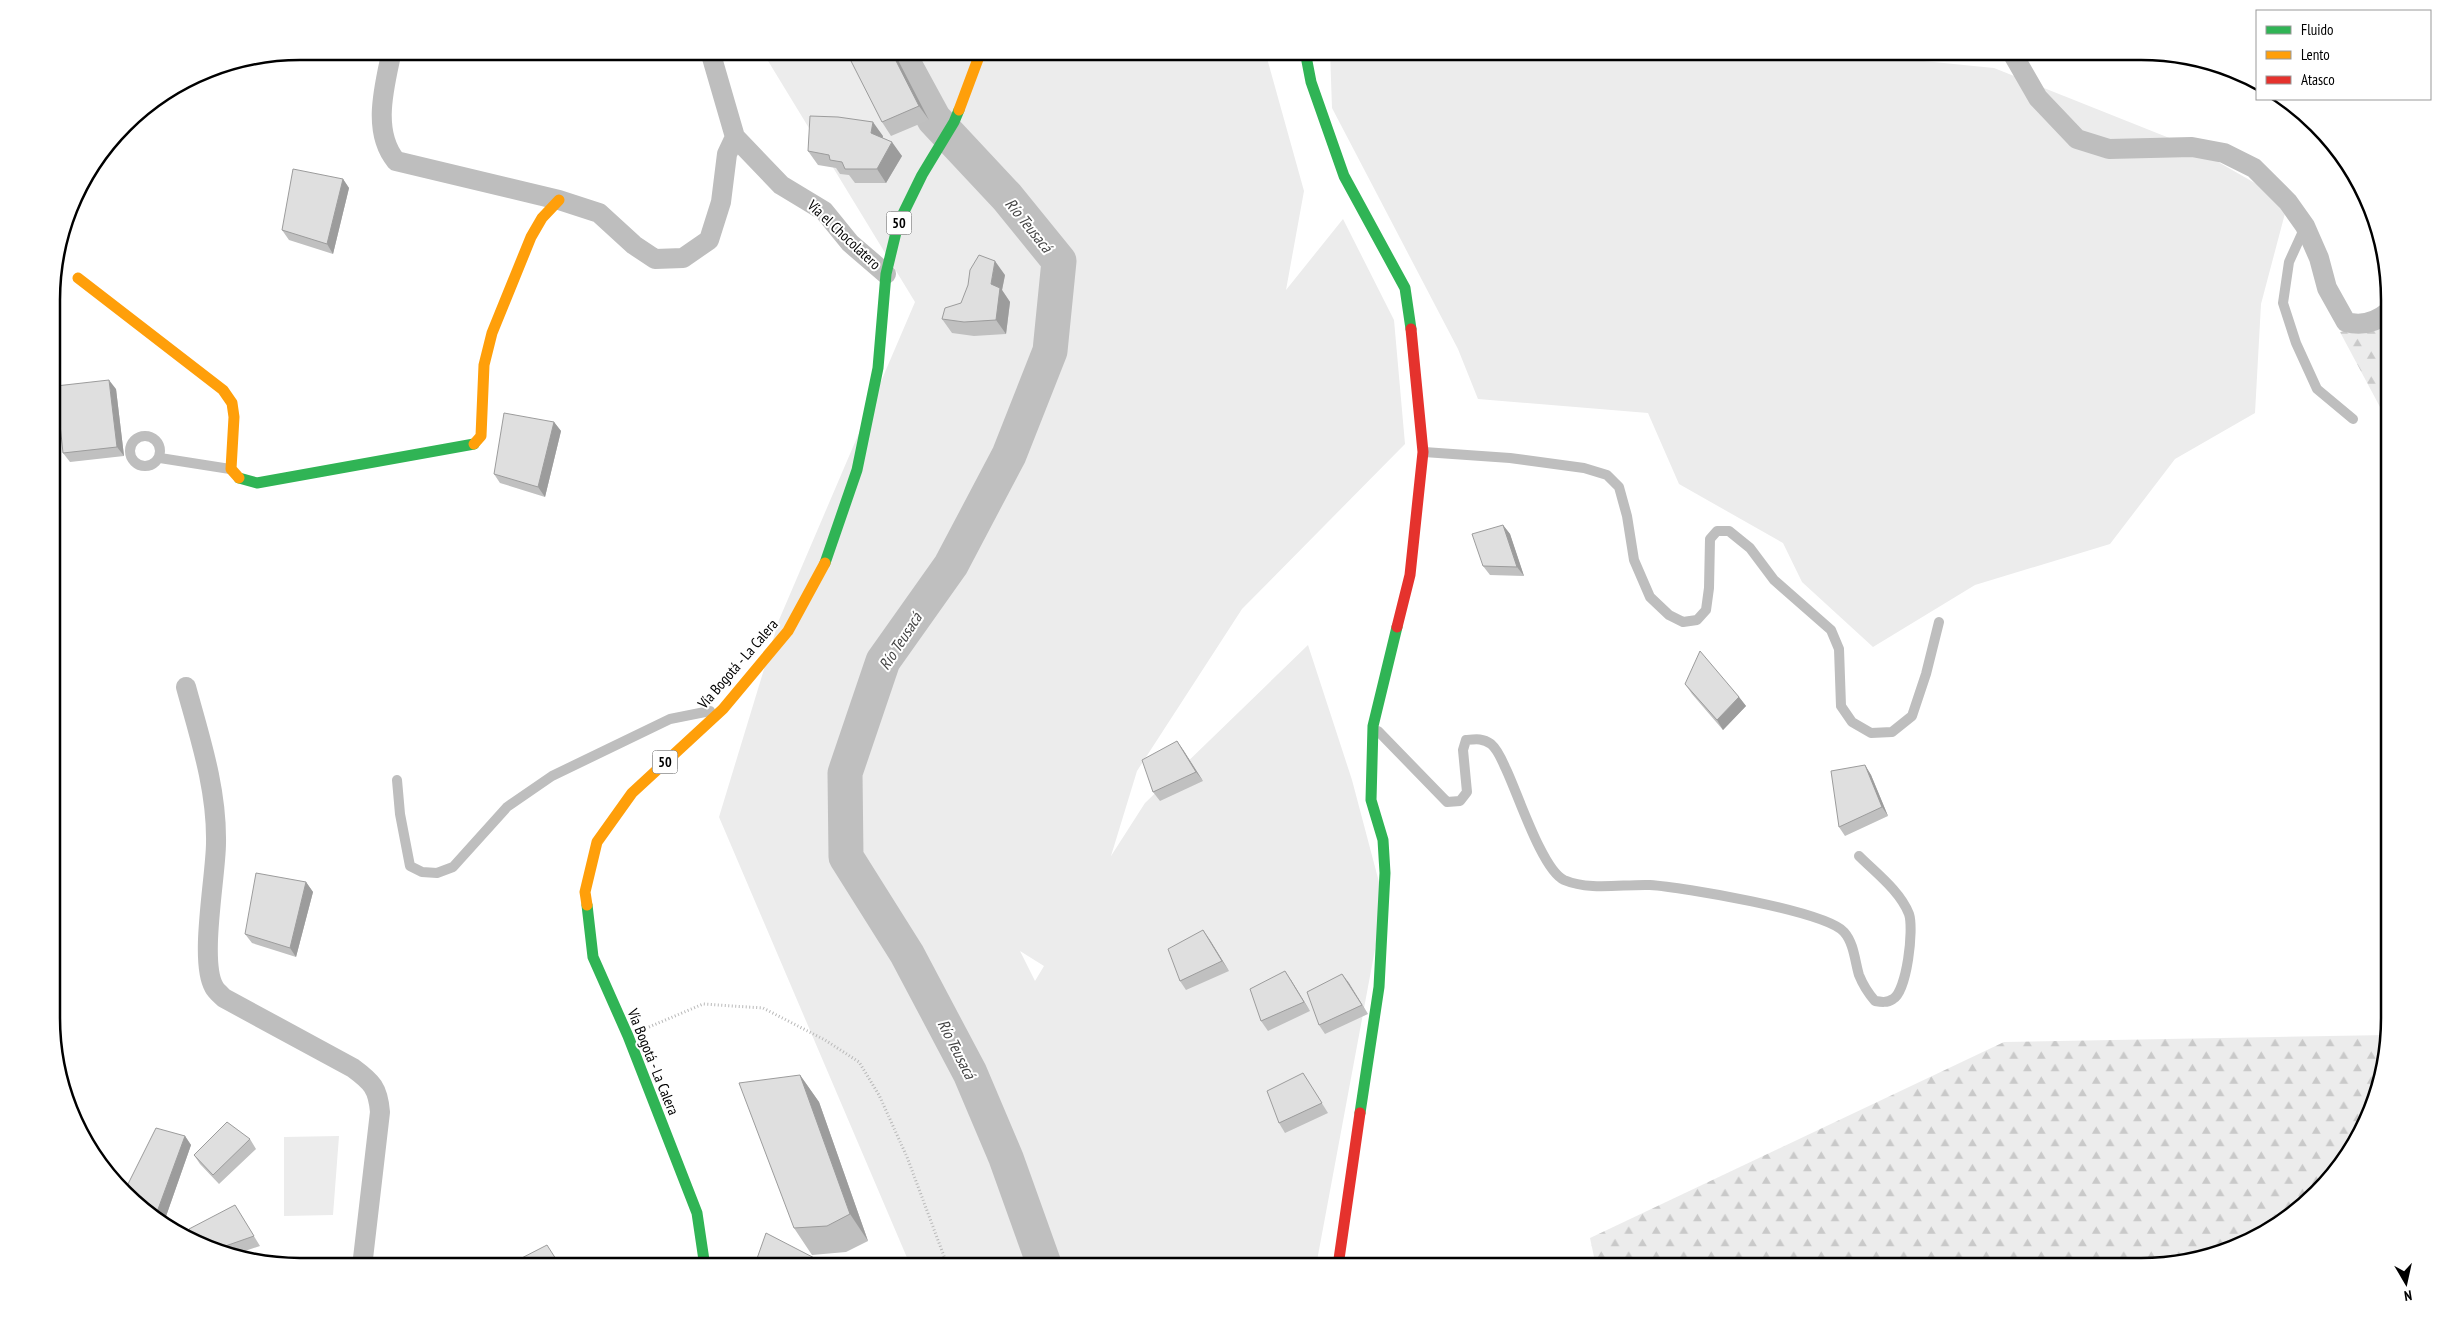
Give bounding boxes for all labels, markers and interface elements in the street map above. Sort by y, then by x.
legend [2256,10,2431,100]
text: Fluido [2301,20,2333,39]
text: Lento [2301,45,2330,64]
text: Atasco [2301,70,2335,89]
water label: Río Teusacá [1001,194,1058,257]
street label: Vía el Chocolatero [803,195,885,273]
road number: 50 [886,212,912,234]
water label: Río Teusacá [874,607,927,673]
street label: Vía Bogotá - La Calera [693,615,782,713]
road number: 50 [652,750,678,774]
street label: Vía Bogotá - La Calera [623,1005,683,1118]
water label: Río Teusacá [934,1016,981,1083]
north arrow [2381,1258,2431,1308]
text: N [2403,1286,2413,1305]

